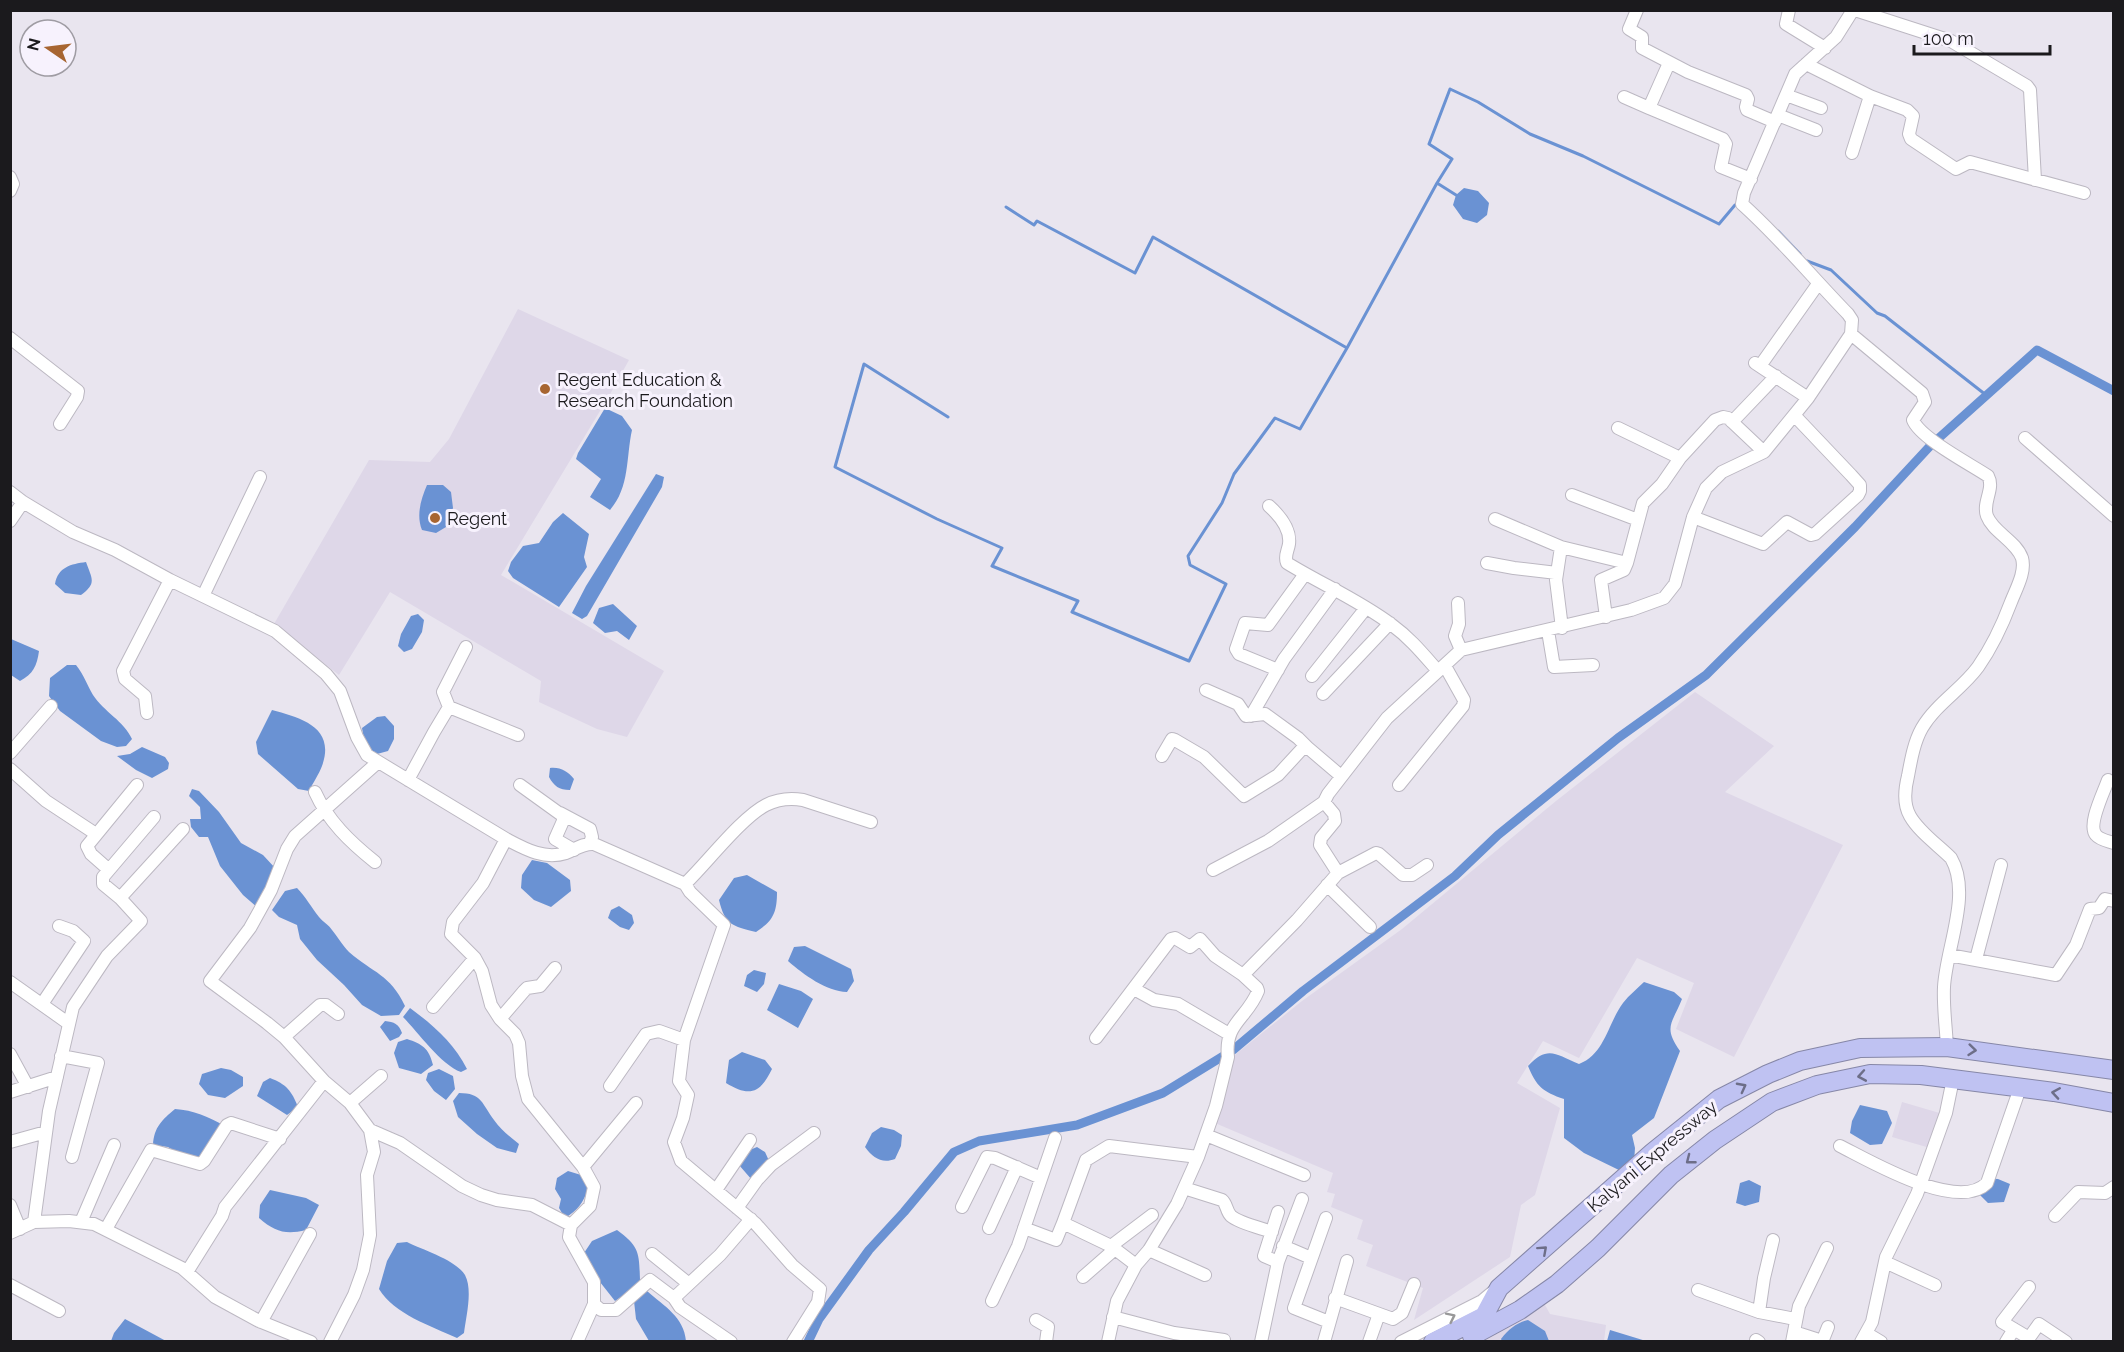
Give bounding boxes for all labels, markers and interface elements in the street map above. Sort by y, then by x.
north arrow [18,18,78,78]
scale bar [1914,18,2050,56]
text: 100 m [1923,28,1974,49]
text: N [23,36,45,53]
place label: Regent Education & Research Foundation [557,369,733,411]
marker: Regent Education & Research Foundation [538,382,552,396]
place label: Regent [447,508,507,529]
marker: Regent [428,511,442,525]
one-way arrow [1968,1043,1977,1056]
one-way arrow [1858,1069,1868,1082]
one-way arrow [1736,1083,1747,1094]
one-way arrow [2051,1087,2061,1099]
street label: Kalyani Expressway [1583,1095,1721,1216]
one-way arrow [1685,1152,1696,1163]
one-way arrow [1537,1246,1547,1257]
one-way arrow [1444,1312,1455,1324]

